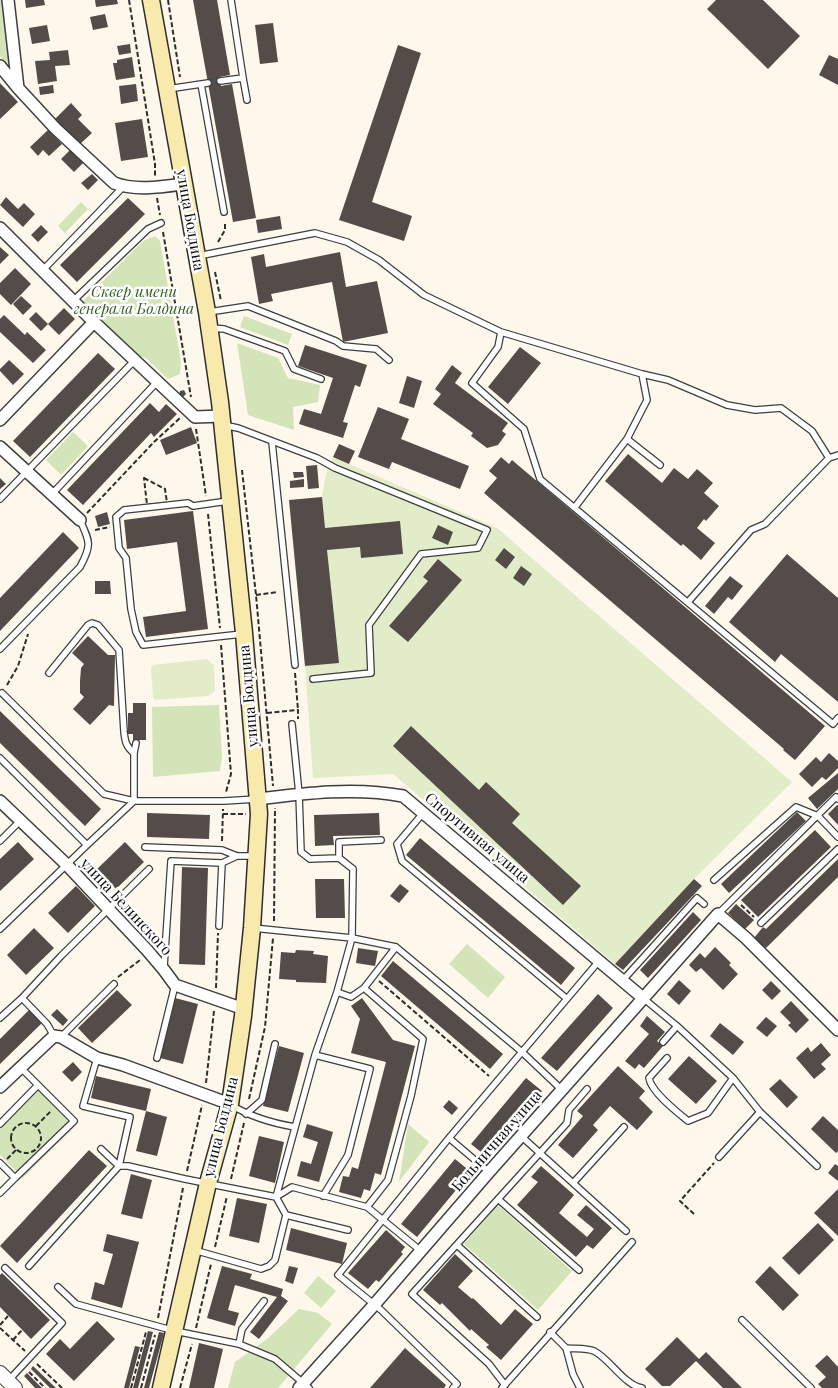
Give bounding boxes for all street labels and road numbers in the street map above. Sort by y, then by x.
street label: улица Болдина [172,168,208,272]
street label: улица Болдина [236,644,262,748]
street label: Спортивная улица [421,789,533,887]
street label: улица Белинского [76,855,176,959]
street label: улица Болдина [200,1075,242,1179]
street label: Больничная улица [448,1087,546,1195]

